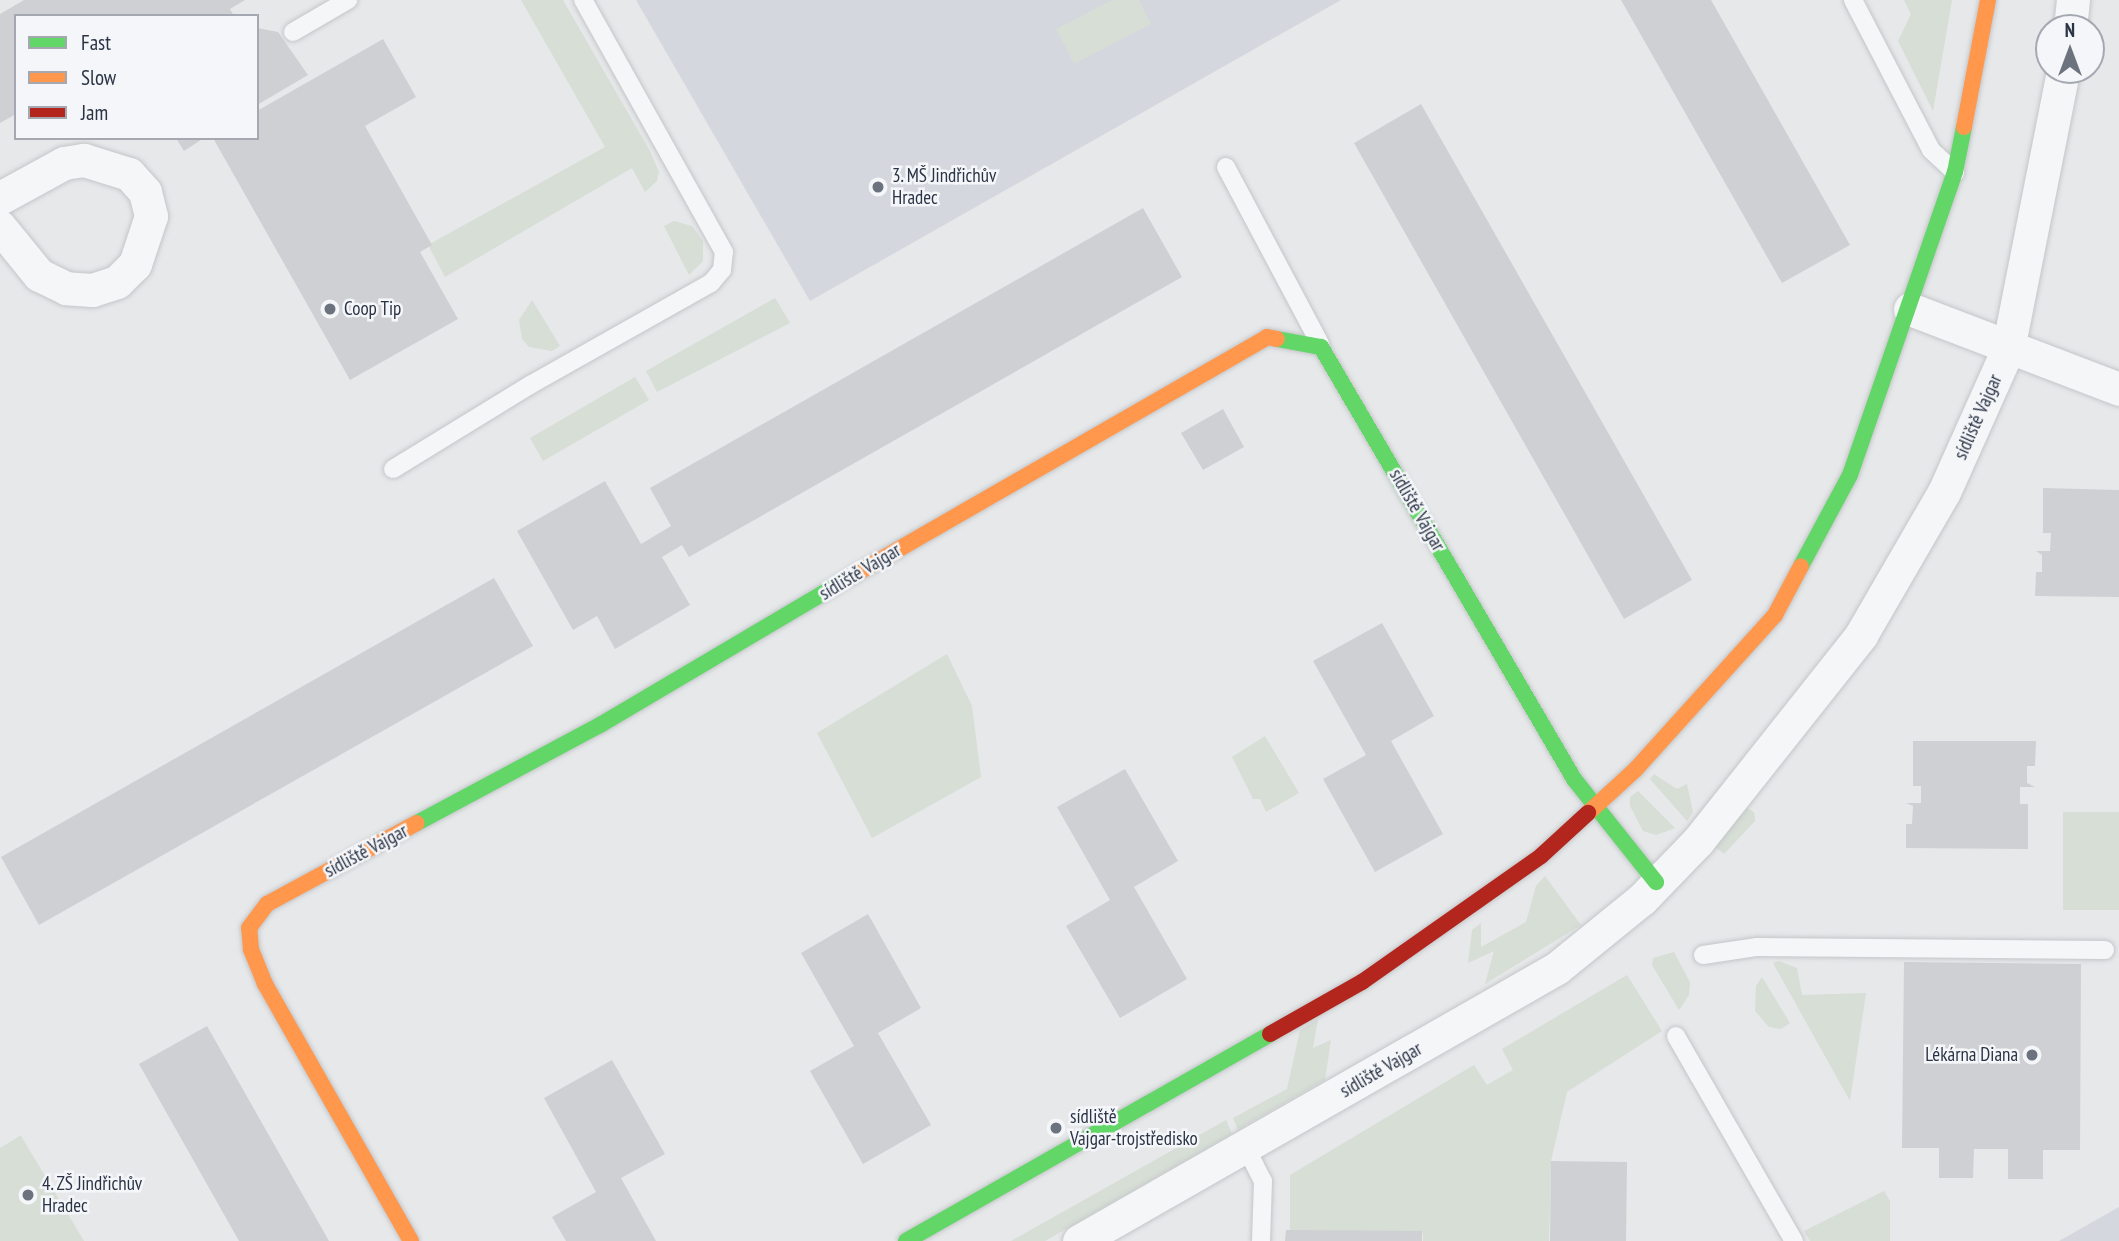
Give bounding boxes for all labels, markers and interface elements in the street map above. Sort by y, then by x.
legend [14,14,259,140]
north arrow [2035,14,2105,84]
text: N [2065,18,2075,42]
text: Fast [81,29,111,56]
text: Slow [81,64,116,91]
text: Jam [81,99,108,126]
place label: 3. MŠ Jindřichův Hradec [892,165,998,209]
marker: 3. MŠ Jindřichův Hradec [870,179,886,195]
place label: Coop Tip [344,298,402,320]
marker: Coop Tip [322,301,338,317]
street label: sídliště Vajgar [1949,371,2007,463]
street label: sídliště Vajgar [1384,465,1450,555]
street label: sídliště Vajgar [815,539,905,605]
street label: sídliště Vajgar [320,819,412,883]
street label: sídliště Vajgar [1336,1037,1426,1103]
place label: Lékárna Diana [1925,1044,2018,1066]
marker: Lékárna Diana [2024,1047,2040,1063]
place label: sídliště Vajgar-trojstředisko [1070,1106,1198,1150]
marker: sídliště Vajgar-trojstředisko [1048,1120,1064,1136]
place label: 4. ZŠ Jindřichův Hradec [42,1173,144,1217]
marker: 4. ZŠ Jindřichův Hradec [20,1187,36,1203]

